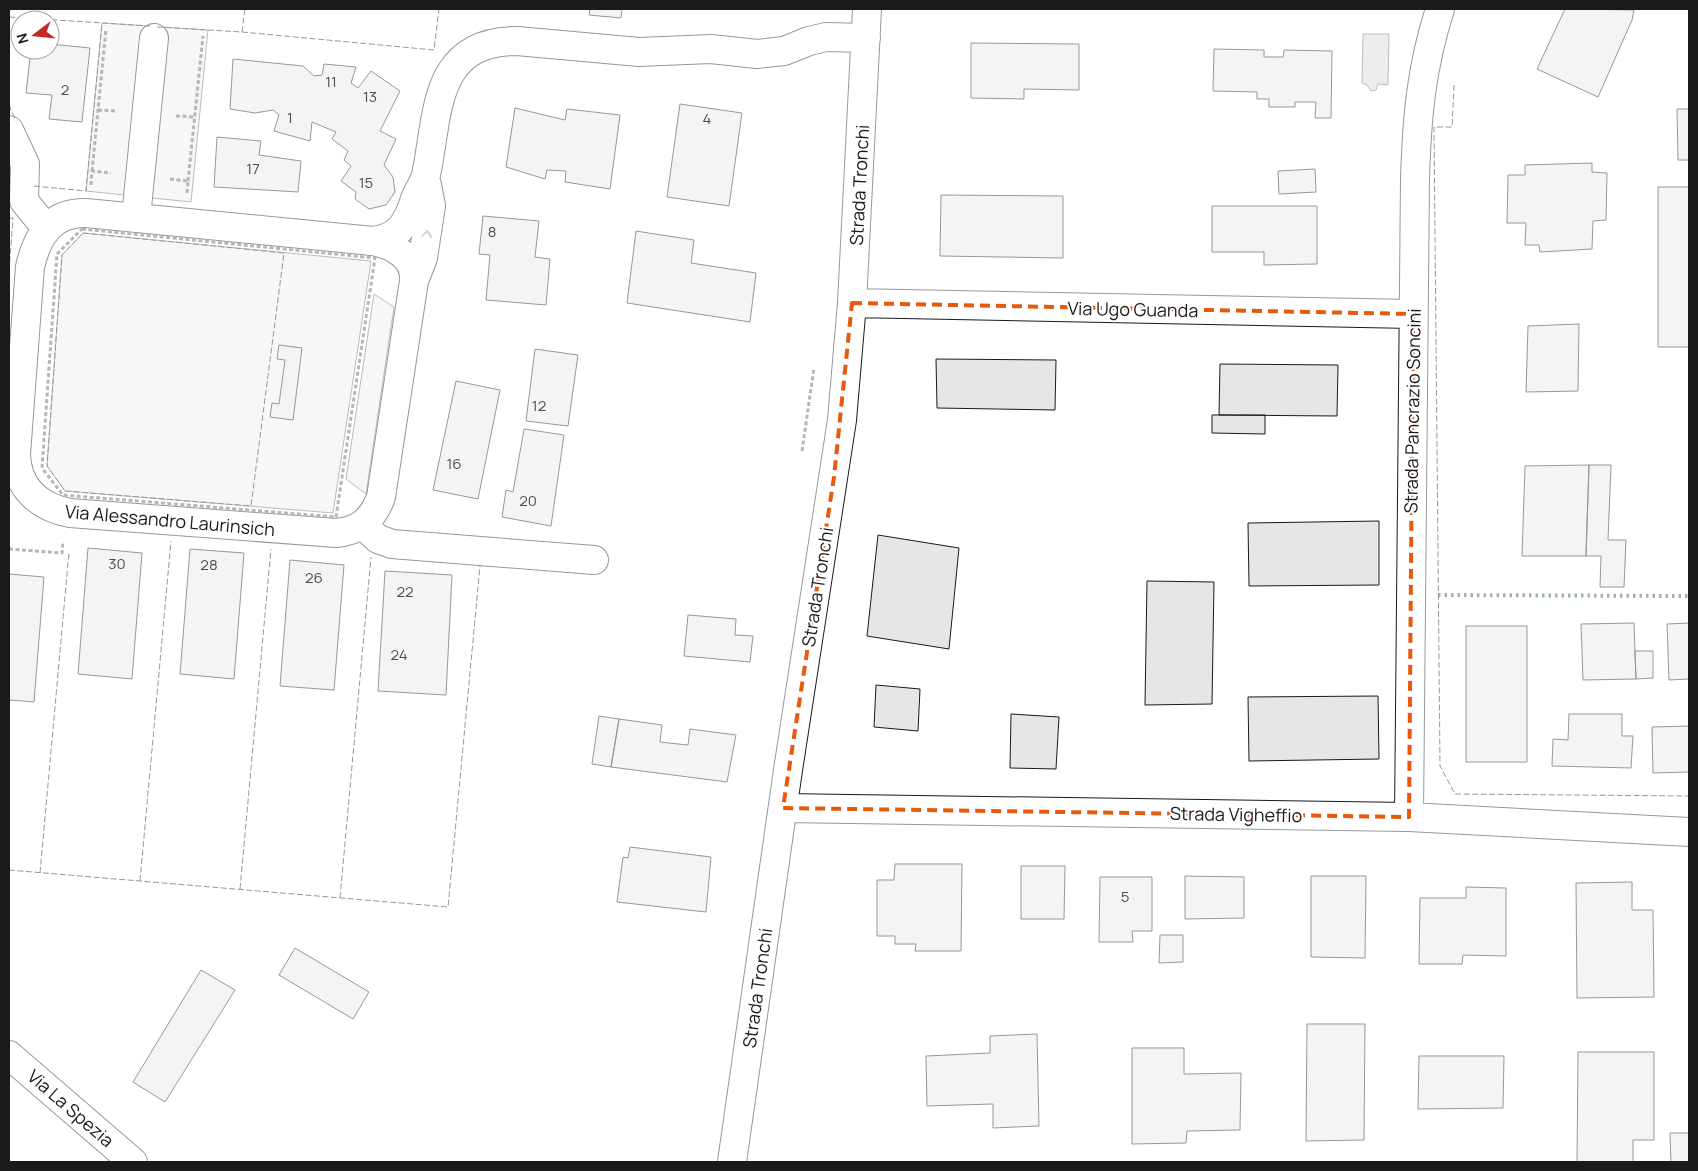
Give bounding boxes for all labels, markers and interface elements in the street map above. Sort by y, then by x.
north arrow [10,10,60,60]
text: N [12,31,33,46]
house number: 11 [325,71,337,92]
house number: 2 [61,79,69,100]
house number: 13 [363,86,377,107]
house number: 1 [287,107,293,128]
house number: 4 [703,108,712,129]
street label: Strada Tronchi [844,124,874,246]
house number: 17 [246,158,260,179]
house number: 15 [359,172,373,193]
house number: 8 [488,221,496,242]
one-way arrow [421,230,431,239]
street label: Via Ugo Guanda [1068,296,1198,322]
street label: Strada Pancrazio Soncini [1398,308,1426,514]
house number: 12 [532,395,546,416]
house number: 16 [446,453,462,474]
house number: 20 [519,490,537,511]
street label: Via Alessandro Laurinsich [64,499,276,541]
street label: Strada Tronchi [796,525,838,649]
house number: 30 [108,553,126,574]
house number: 28 [200,554,218,575]
house number: 26 [305,567,323,588]
house number: 22 [396,581,414,602]
house number: 24 [390,644,408,665]
street label: Strada Vigheffio [1170,801,1302,827]
house number: 5 [1121,886,1129,907]
street label: Strada Tronchi [737,926,777,1050]
street label: Via La Spezia [23,1064,119,1152]

